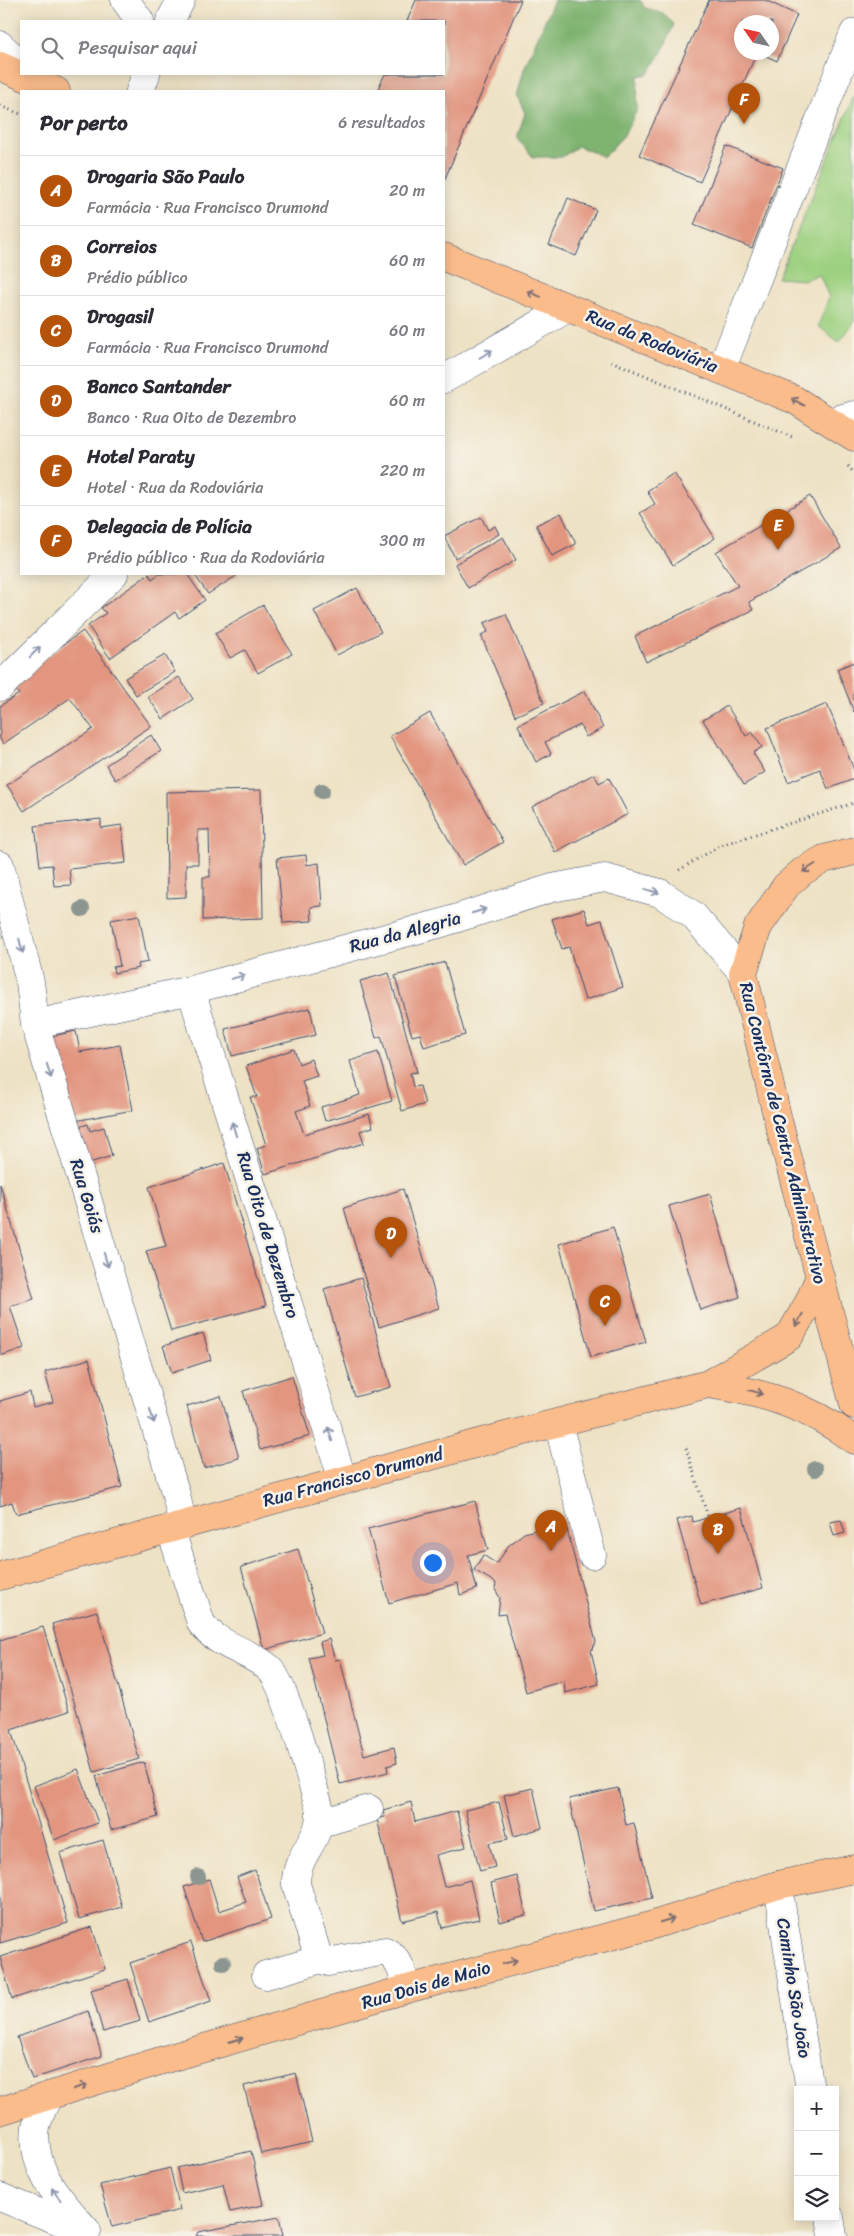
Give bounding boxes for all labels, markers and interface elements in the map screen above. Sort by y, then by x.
north arrow [734,15,779,60]
search box [20,20,445,75]
text: Pesquisar aqui [78,31,197,64]
icon: search [38,34,66,62]
pin: F [728,83,760,124]
text: Por perto [40,104,128,142]
text: 6 resultados [338,108,425,137]
text: Drogaria São Paulo [87,160,244,193]
text: A [51,176,61,205]
text: 20 m [389,176,425,205]
text: Farmácia · Rua Francisco Drumond [87,193,328,222]
text: Correios [87,230,157,263]
text: B [51,246,61,275]
text: 60 m [389,246,425,275]
text: Prédio público [87,263,188,292]
one-way arrow [527,288,542,298]
text: Drogasil [87,300,153,333]
street label: Rua da Rodoviária [581,300,724,382]
text: C [51,316,61,345]
text: 60 m [389,316,425,345]
text: Farmácia · Rua Francisco Drumond [87,333,328,362]
one-way arrow [478,349,493,359]
text: Banco Santander [87,370,230,403]
text: D [51,386,61,415]
text: 60 m [389,386,425,415]
one-way arrow [790,397,805,407]
text: Banco · Rua Oito de Dezembro [87,403,296,432]
text: Hotel Paraty [87,440,195,473]
text: E [52,456,60,485]
text: 220 m [380,456,425,485]
text: Hotel · Rua da Rodoviária [87,473,263,502]
pin: E [762,509,794,550]
text: Delegacia de Polícia [87,510,252,543]
text: F [52,526,60,555]
text: 300 m [380,526,425,555]
text: Prédio público · Rua da Rodoviária [87,543,325,572]
one-way arrow [28,646,41,658]
one-way arrow [802,863,816,874]
one-way arrow [643,886,659,896]
street label: Rua da Alegria [346,902,464,962]
one-way arrow [471,906,487,916]
one-way arrow [16,938,26,954]
one-way arrow [230,972,246,981]
street label: Rua Contôrno de Centro Administrativo [730,979,836,1287]
one-way arrow [45,1063,55,1079]
one-way arrow [229,1121,239,1137]
street label: Rua Oito de Dezembro [227,1147,309,1323]
street label: Rua Goiás [60,1155,114,1238]
pin: D [375,1217,407,1258]
one-way arrow [101,1252,111,1268]
pin: C [589,1285,621,1326]
one-way arrow [794,1313,804,1327]
one-way arrow [748,1388,764,1397]
one-way arrow [148,1408,158,1424]
one-way arrow [324,1427,334,1443]
street label: Rua Francisco Drumond [259,1437,448,1516]
pin: A [535,1510,567,1551]
pin: B [702,1513,734,1554]
your location [420,1550,446,1576]
one-way arrow [658,1915,674,1925]
street label: Caminho São João [767,1916,821,2060]
street label: Rua Dois de Maio [358,1951,494,2019]
one-way arrow [501,1957,517,1966]
one-way arrow [227,2034,243,2044]
one-way arrow [72,2082,88,2091]
map controls [794,2086,839,2221]
button: + [794,2086,839,2131]
button: − [794,2131,839,2176]
button: layers [794,2176,839,2221]
one-way arrow [51,2187,61,2201]

